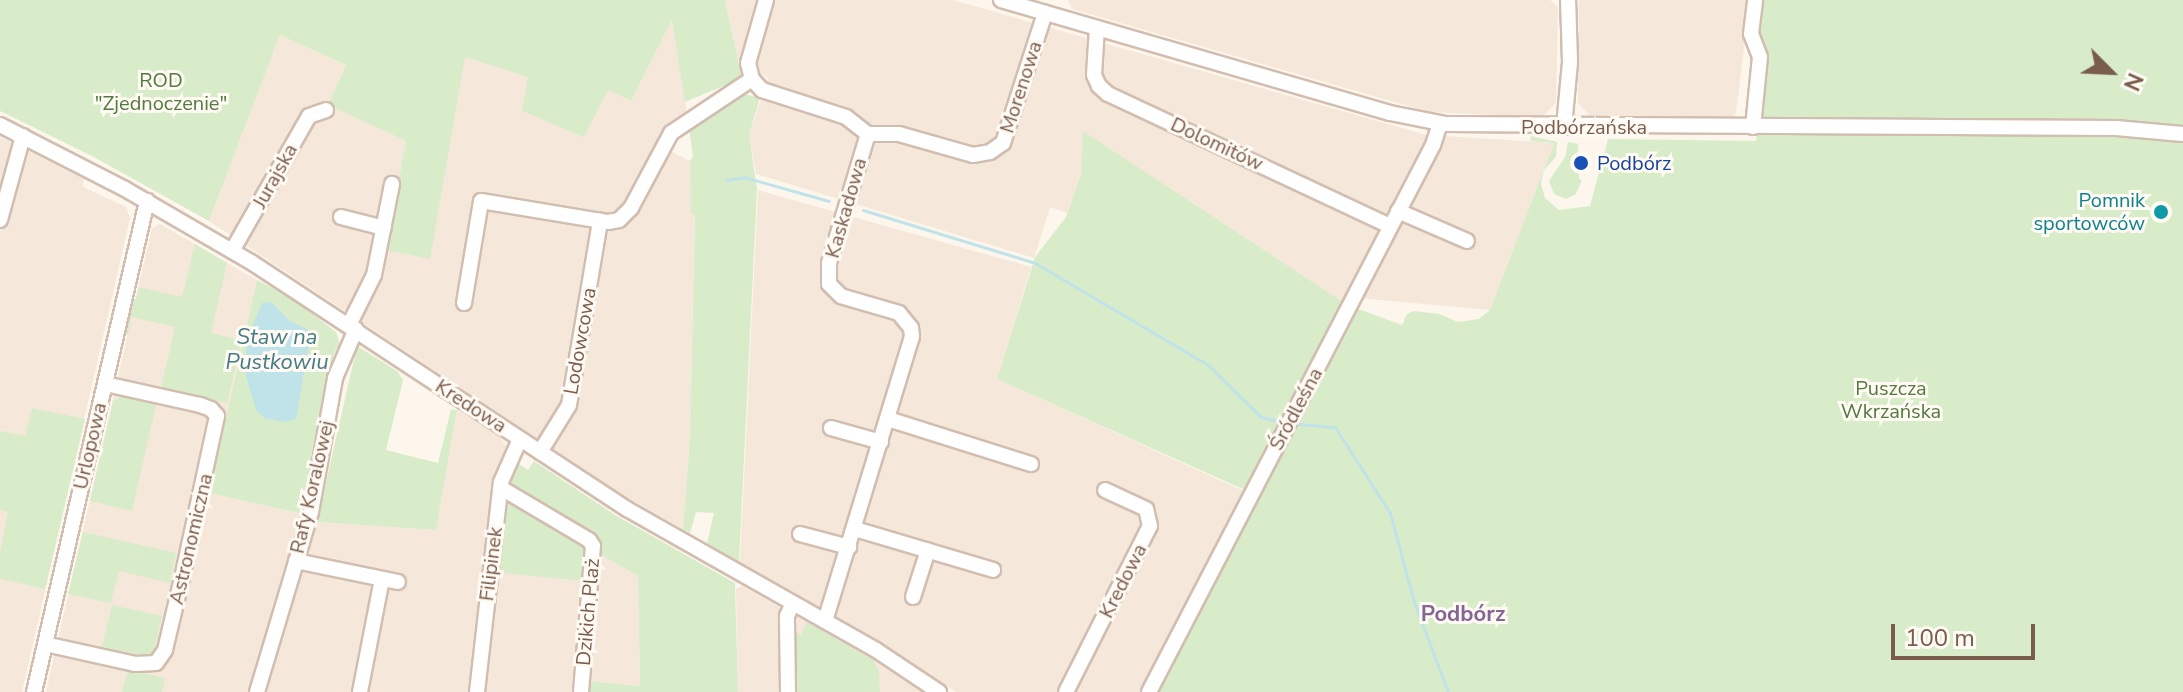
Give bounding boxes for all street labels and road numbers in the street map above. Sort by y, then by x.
street label: Morenowa [995,38,1047,136]
street label: Dolomitów [1167,112,1267,176]
street label: Podbórzańska [1521,115,1647,139]
street label: Jurajska [247,139,303,213]
street label: Kaskadowa [820,155,872,261]
street label: Lodowcowa [559,286,601,396]
street label: Śródleśna [1264,364,1328,454]
street label: Kredowa [431,374,511,438]
street label: Urlopowa [68,400,112,492]
street label: Rafy Koralowej [285,418,339,556]
street label: Astronomiczna [164,471,218,607]
street label: Filipinek [475,526,507,602]
street label: Kredowa [1094,540,1152,622]
street label: Dzikich Plaż [571,557,605,667]

